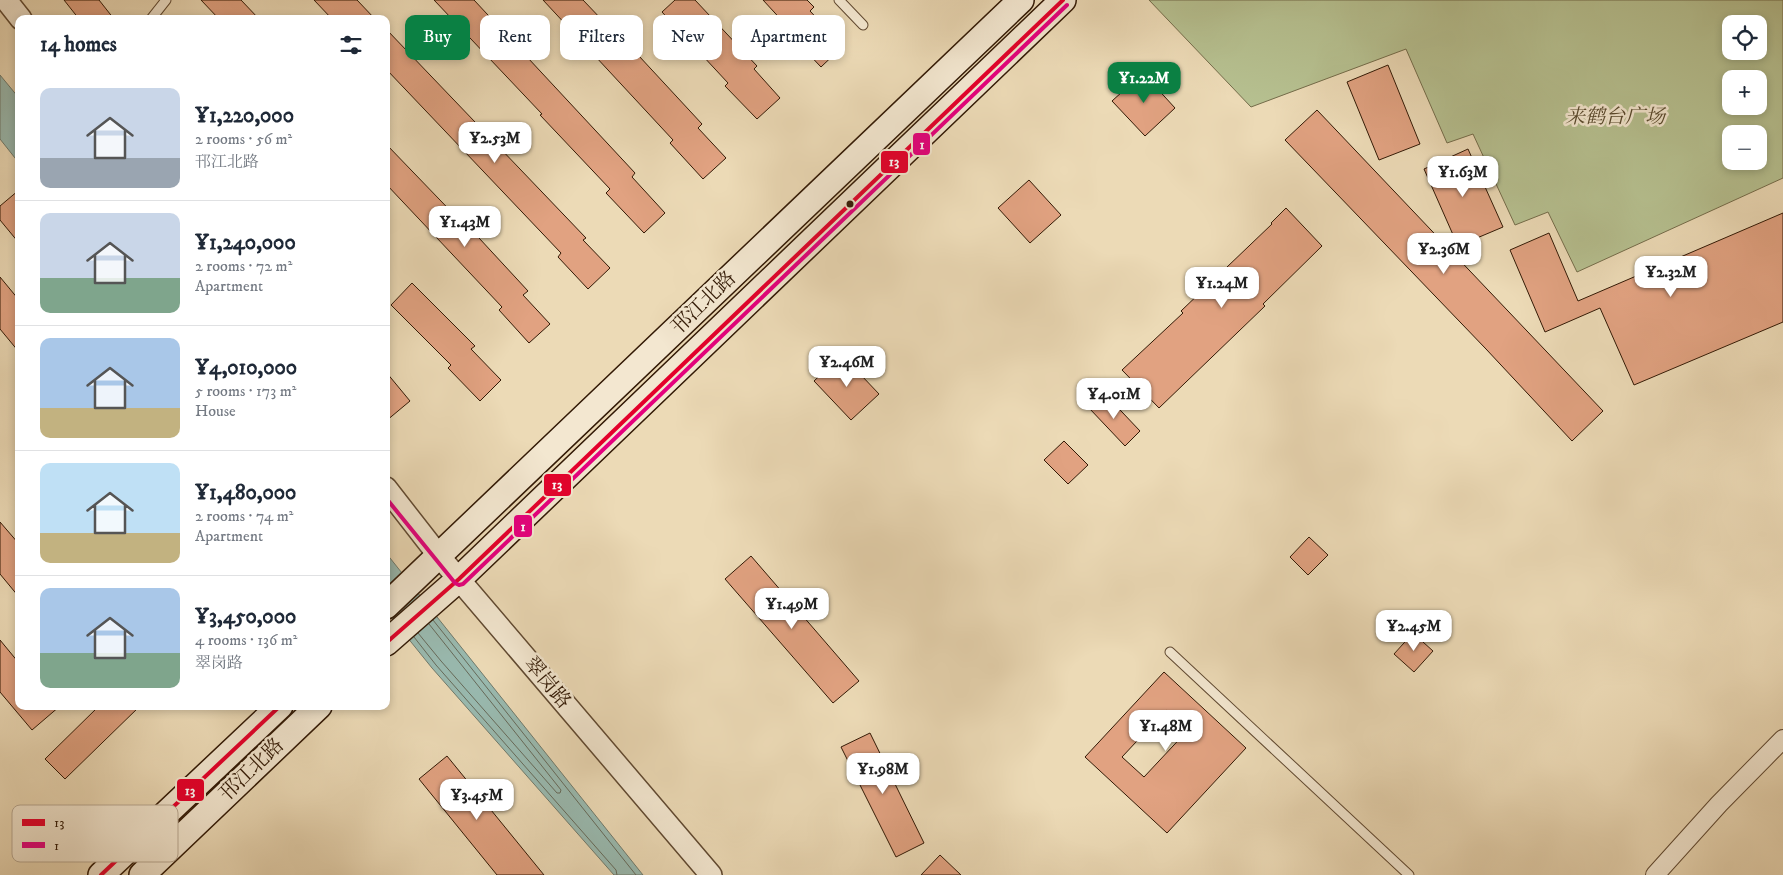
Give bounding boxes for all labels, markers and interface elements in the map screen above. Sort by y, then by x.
chip: Buy [405,15,470,60]
chip: Rent [480,15,550,60]
chip: Filters [560,15,643,60]
chip: New [653,15,722,60]
chip: Apartment [732,15,845,60]
map controls [1722,15,1767,170]
button: locate [1722,15,1767,60]
icon: filters [337,31,365,59]
text: 14 homes [40,32,117,58]
pin: ¥1.22M [1103,62,1185,104]
text: ¥1.22M [1119,68,1169,88]
button: + [1722,70,1767,115]
text: ¥1,220,000 [195,103,294,129]
park label: 来鹤台广场 [1565,105,1667,130]
icon: home [80,108,140,168]
pin: ¥2.53M [454,121,536,164]
button: − [1722,125,1767,170]
text: ¥2.53M [470,128,520,148]
text: 2 rooms · 56 m² [195,129,292,149]
line badge: 1 [912,132,931,156]
text: 1 [919,136,925,154]
line badge: 13 [880,150,909,174]
text: 邗江北路 [195,152,259,172]
text: 13 [889,153,899,171]
pin: ¥1.63M [1422,156,1504,198]
text: ¥1.63M [1438,162,1488,182]
unlabelled marker [845,199,855,209]
pin: ¥1.43M [424,206,506,248]
text: ¥1.43M [440,212,490,232]
text: ¥1,240,000 [195,230,296,256]
pin: ¥2.36M [1403,232,1485,275]
icon: home [80,233,140,293]
text: ¥2.36M [1418,239,1470,259]
text: 2 rooms · 72 m² [195,256,292,276]
pin: ¥2.32M [1630,256,1712,298]
text: ¥2.32M [1645,262,1697,282]
street label: 邗江北路 [667,266,741,340]
pin: ¥1.24M [1181,266,1263,309]
text: ¥1.24M [1196,273,1248,293]
text: Apartment [195,276,263,296]
pin: ¥2.46M [806,346,888,388]
text: ¥2.46M [820,352,874,372]
text: ¥4,010,000 [195,355,297,381]
icon: home [80,358,140,418]
pin: ¥4.01M [1073,378,1155,420]
text: 5 rooms · 173 m² [195,381,296,401]
text: ¥4.01M [1087,384,1141,404]
text: House [195,401,236,421]
line badge: 13 [543,473,572,497]
text: 13 [552,476,562,494]
text: ¥1,480,000 [195,480,296,506]
icon: home [80,483,140,543]
text: 2 rooms · 74 m² [195,506,293,526]
line badge: 1 [513,514,533,538]
text: 1 [520,518,526,536]
text: Apartment [195,526,263,546]
pin: ¥1.49M [751,588,833,630]
text: ¥1.49M [766,594,818,614]
text: ¥3,450,000 [195,604,296,630]
icon: home [80,608,140,668]
pin: ¥2.45M [1373,610,1455,652]
text: ¥2.45M [1387,616,1441,636]
text: 4 rooms · 136 m² [195,630,298,650]
street label: 翠岗路 [518,652,576,714]
text: 翠岗路 [195,653,243,673]
pin: ¥1.48M [1125,710,1207,752]
text: ¥1.48M [1140,716,1192,736]
street label: 邗江北路 [215,733,289,807]
pin: ¥1.98M [842,752,924,795]
text: ¥1.98M [857,759,909,779]
line badge: 13 [176,778,205,802]
pin: ¥3.45M [436,778,518,821]
text: 13 [185,782,195,800]
text: ¥3.45M [451,785,503,805]
legend [12,805,178,862]
text: 13 [54,814,64,832]
text: 1 [54,837,59,855]

